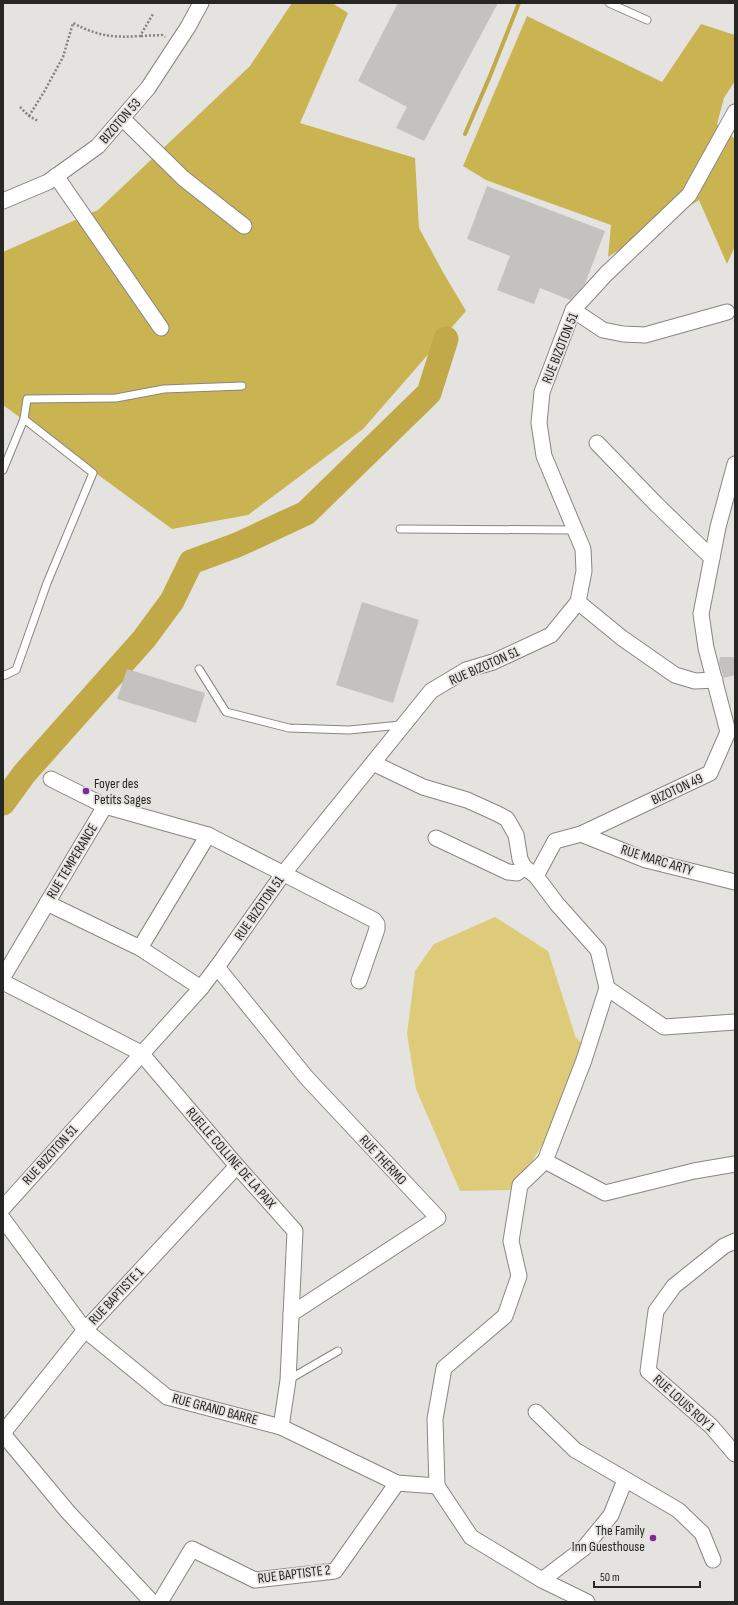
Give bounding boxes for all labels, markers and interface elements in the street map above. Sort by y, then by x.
street label: BIZOTON 53 [96,95,144,147]
street label: RUE BIZOTON 51 [538,310,582,386]
street label: RUE BIZOTON 51 [446,643,522,689]
street label: BIZOTON 49 [648,770,706,808]
place label: Foyer des Petits Sages [94,775,151,808]
marker: Foyer des Petits Sages [81,786,91,796]
street label: RUE TEMPERANCE [43,820,101,902]
street label: RUE MARC ARTY [619,841,695,879]
street label: RUE BIZOTON 51 [231,872,287,944]
street label: RUELLE COLLINE DE LA PAIX [183,1104,279,1212]
street label: RUE BIZOTON 51 [19,1121,81,1189]
street label: RUE THERMO [356,1132,410,1188]
street label: RUE BAPTISTE 1 [85,1264,147,1328]
street label: RUE LOUIS ROY 1 [650,1371,718,1435]
street label: RUE GRAND BARRE [170,1389,260,1429]
place label: The Family Inn Guesthouse [572,1522,646,1555]
marker: The Family Inn Guesthouse [648,1533,658,1543]
street label: RUE BAPTISTE 2 [257,1561,332,1587]
scale bar [594,1563,700,1589]
text: 50 m [600,1570,620,1585]

